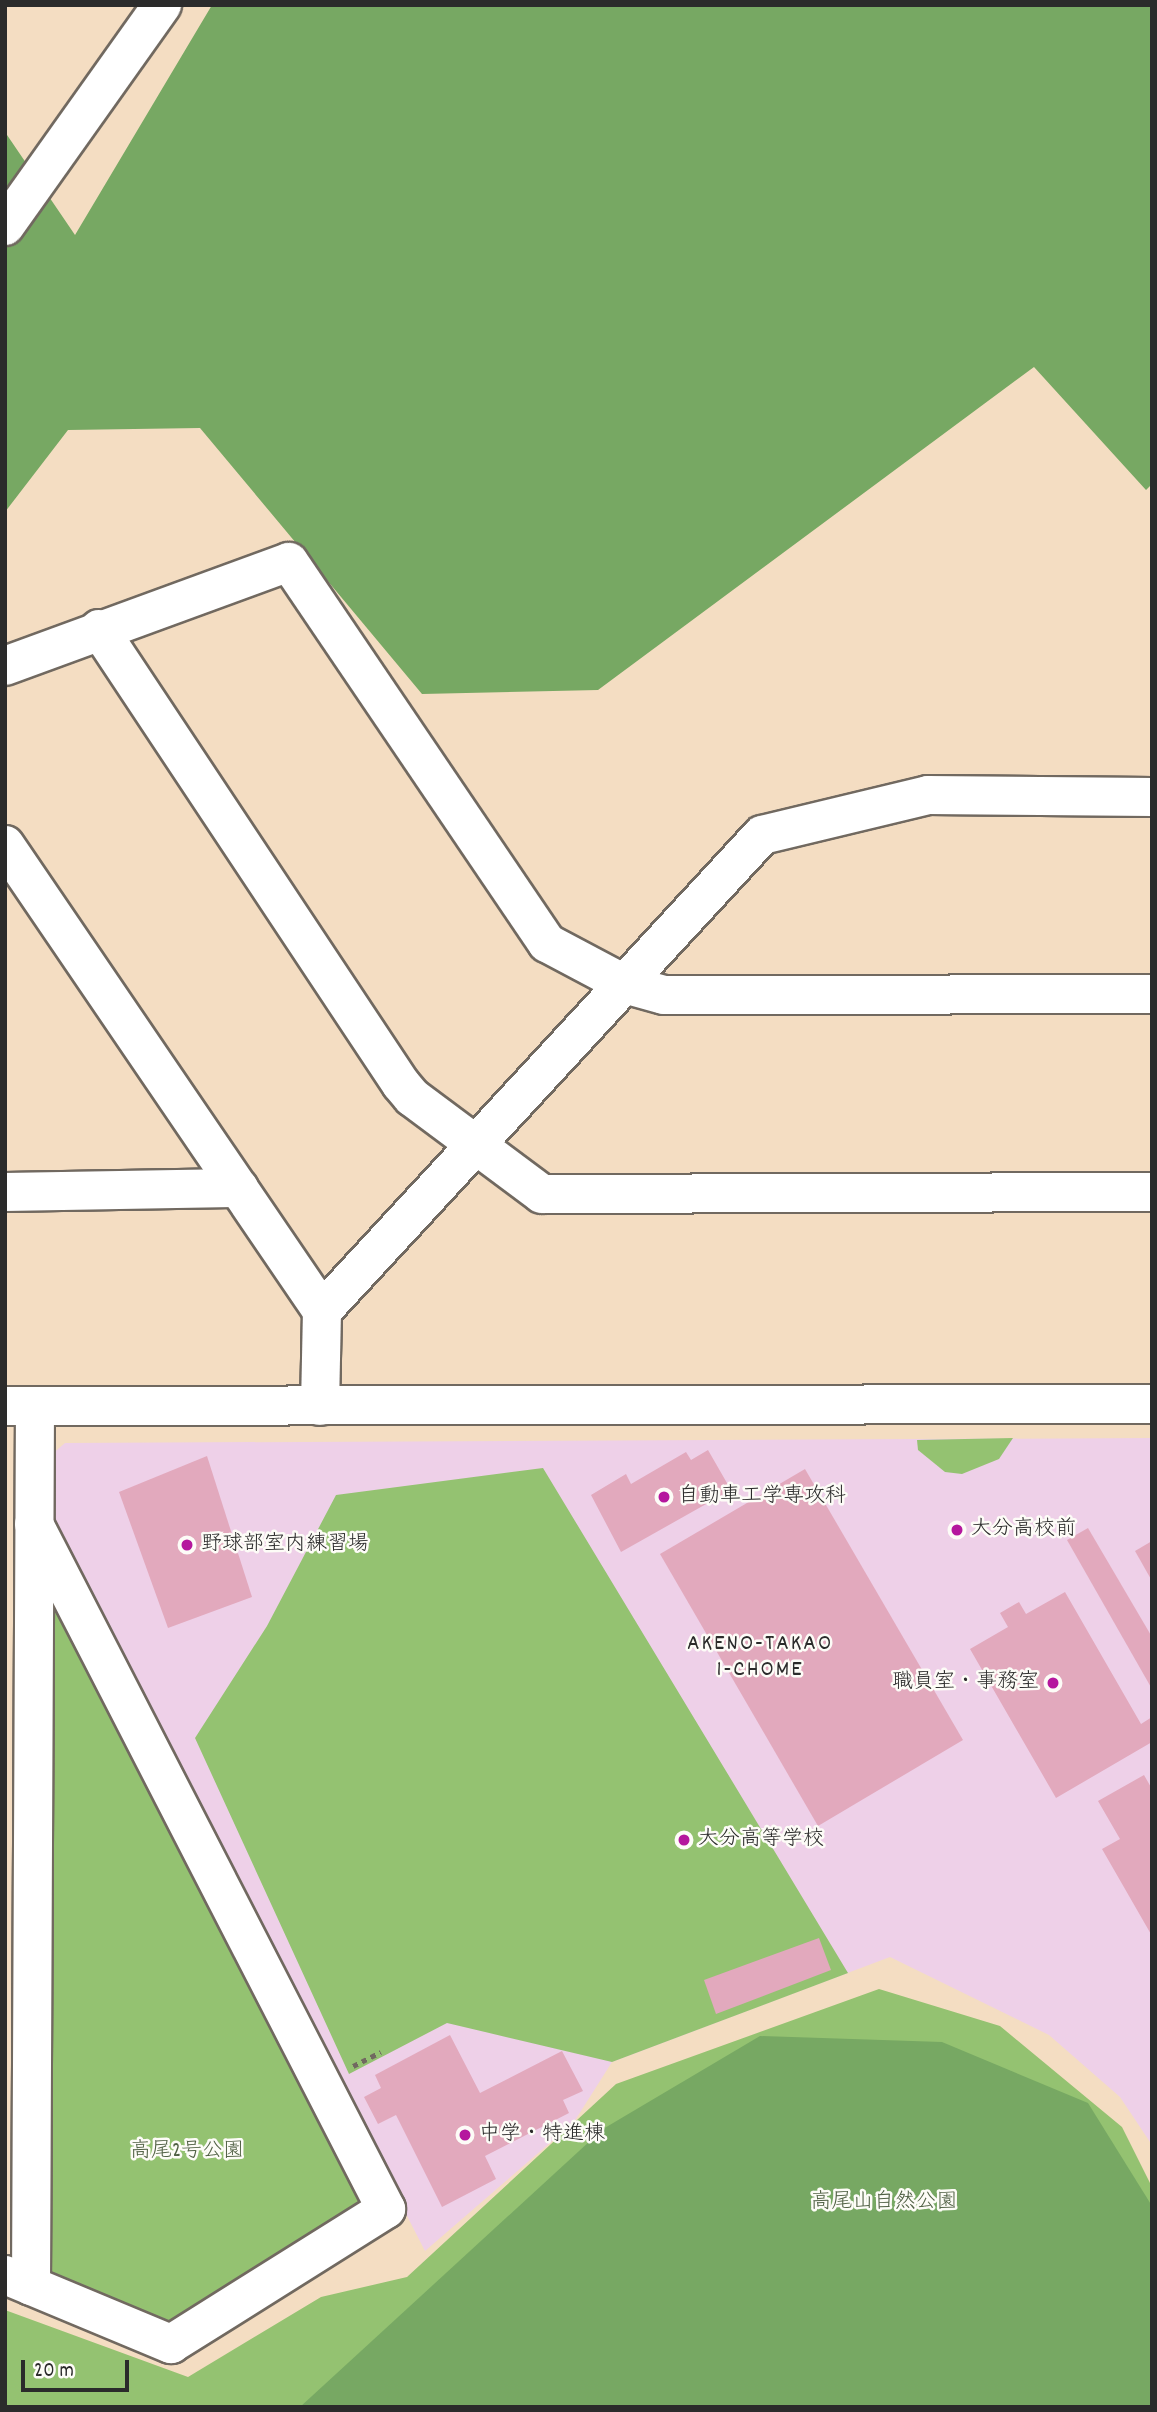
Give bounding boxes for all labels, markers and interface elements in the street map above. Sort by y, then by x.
place label: 自動車工学専攻科 [678,1484,846,1510]
marker: 自動車工学専攻科 [656,1489,672,1505]
place label: 大分高校前 [971,1517,1076,1543]
marker: 大分高校前 [949,1522,965,1538]
place label: 野球部室内練習場 [201,1532,369,1558]
marker: 野球部室内練習場 [179,1537,195,1553]
district label: AKENO-TAKAO 1-CHOME [688,1631,832,1685]
place label: 職員室・事務室 [892,1670,1039,1696]
marker: 職員室・事務室 [1045,1675,1061,1691]
place label: 大分高等学校 [698,1827,824,1853]
marker: 大分高等学校 [676,1832,692,1848]
place label: 中学・特進棟 [479,2122,605,2148]
marker: 中学・特進棟 [457,2127,473,2143]
park label: 高尾2号公園 [130,2139,244,2165]
park label: 高尾山自然公園 [811,2190,957,2216]
scale bar [24,2346,133,2390]
text: 20 m [34,2357,74,2387]

